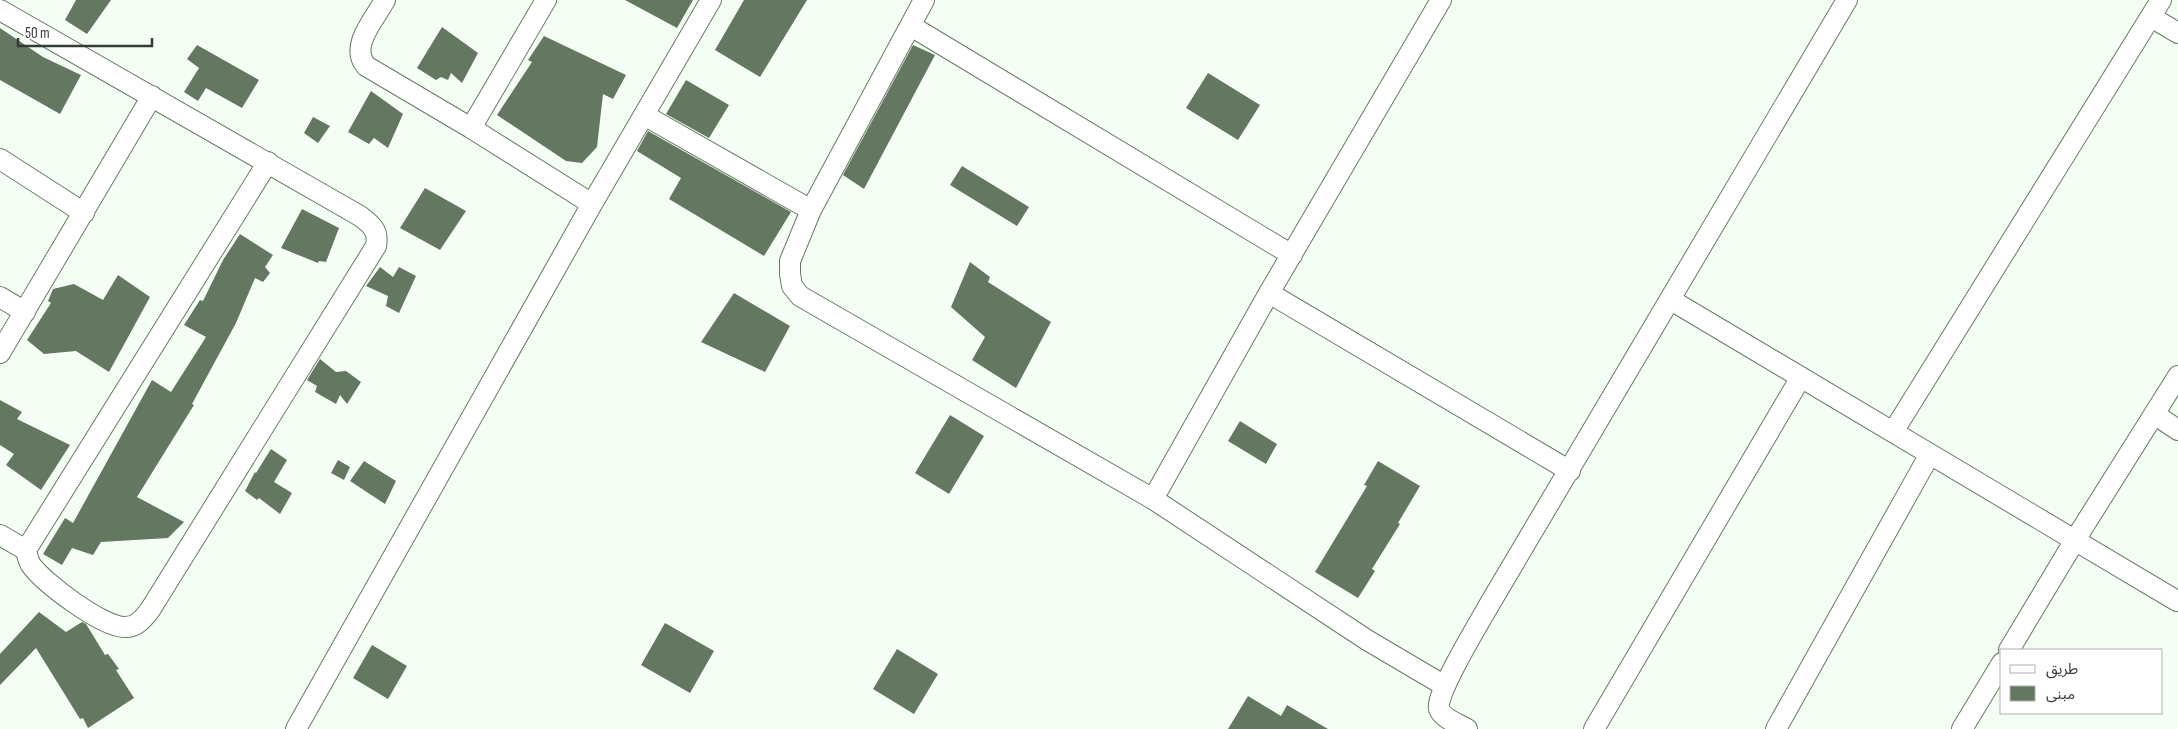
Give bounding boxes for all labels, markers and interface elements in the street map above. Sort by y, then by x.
scale bar [18,15,151,47]
text: 50 m [25,24,50,43]
legend [2000,649,2163,714]
text: طريق [2046,660,2078,679]
text: مبنى [2046,685,2075,704]

